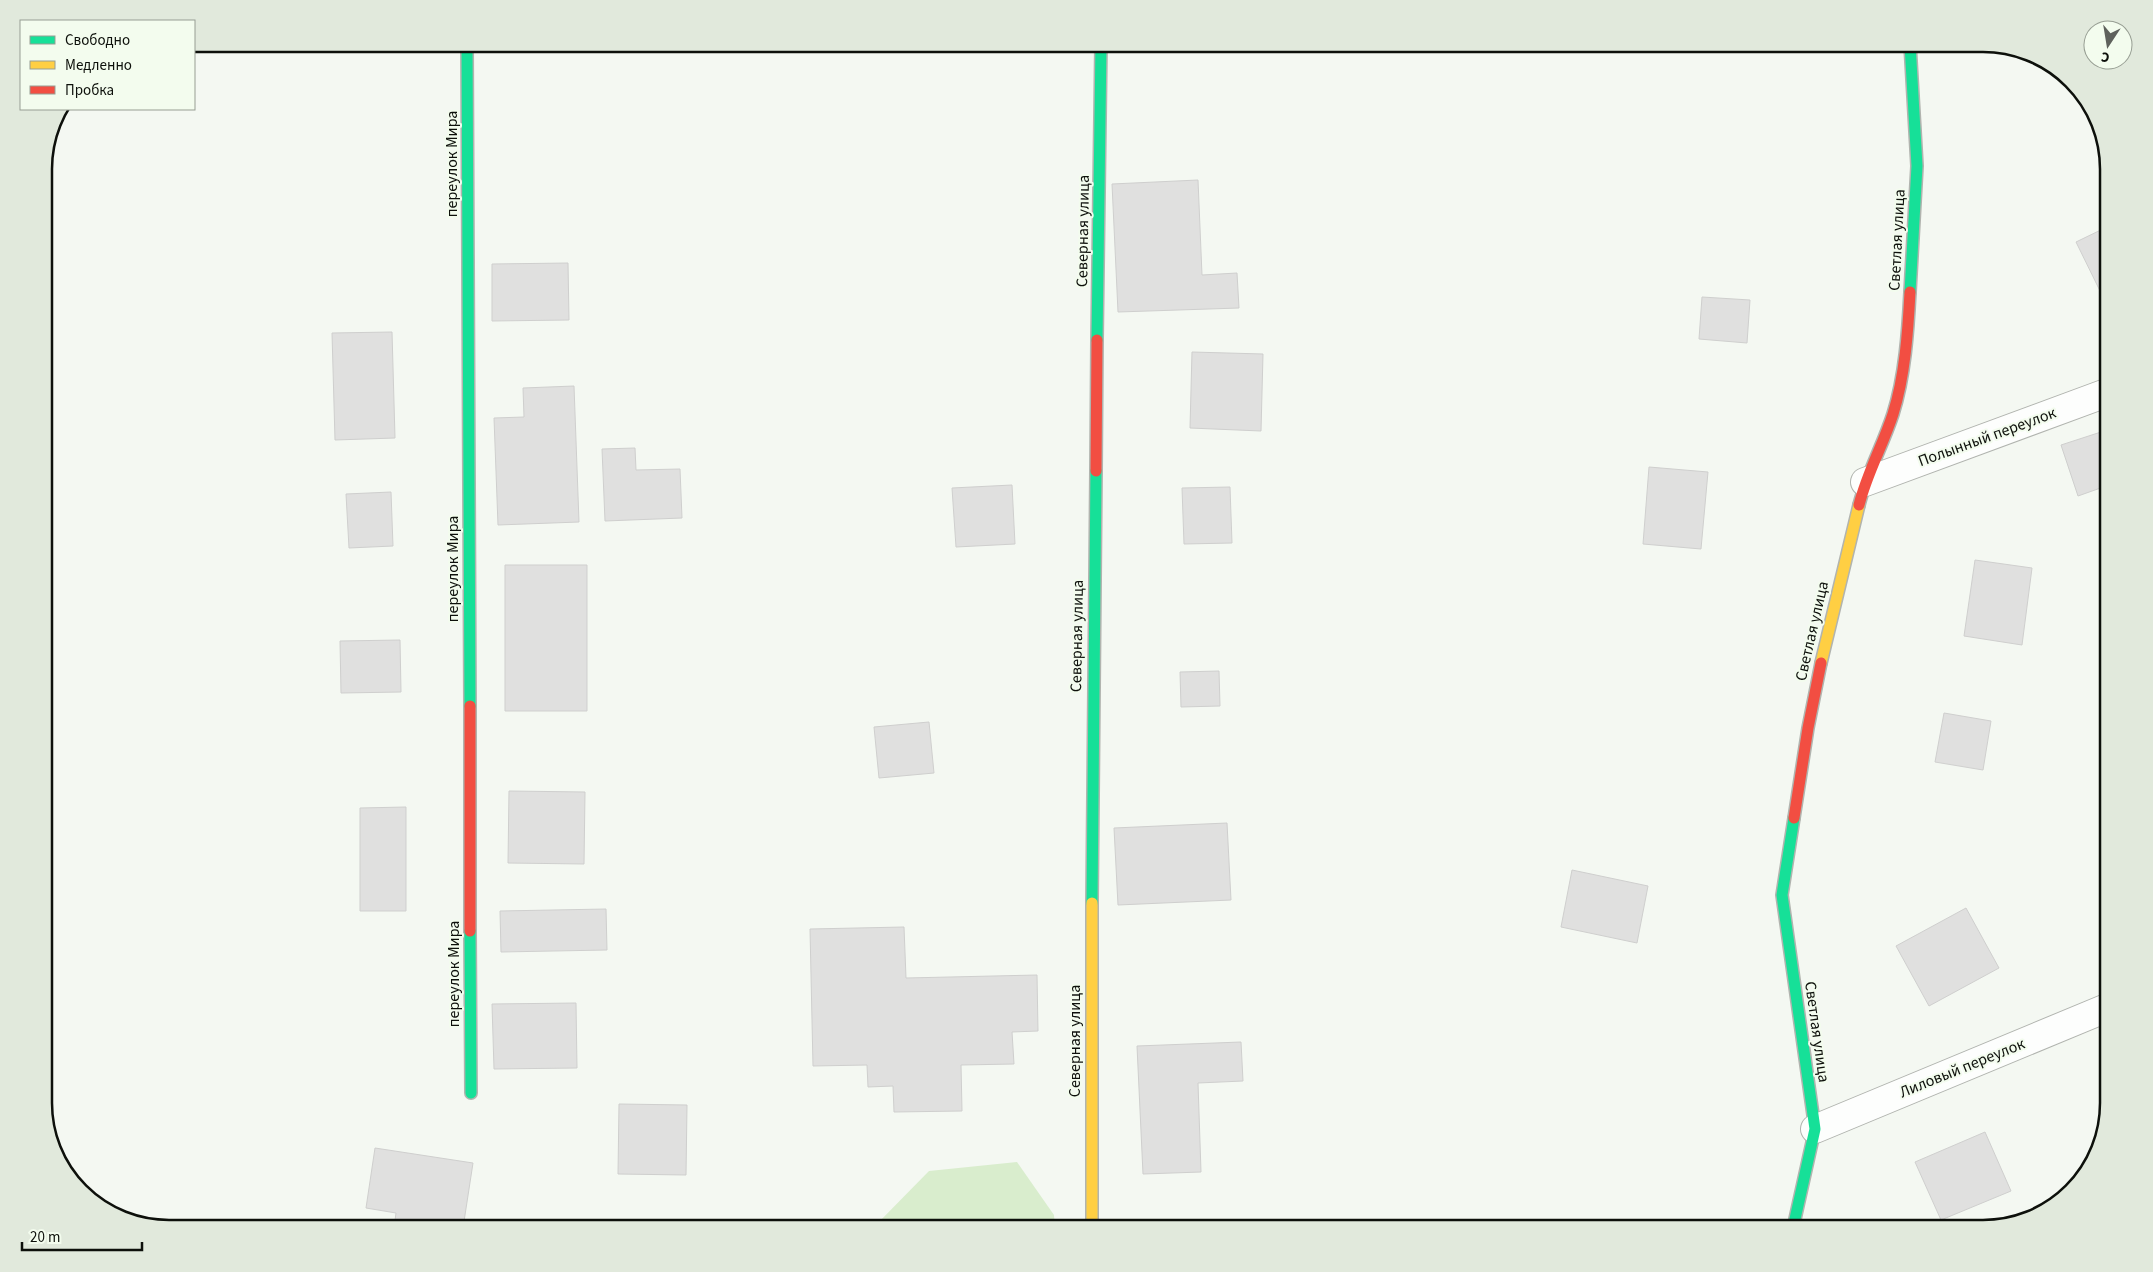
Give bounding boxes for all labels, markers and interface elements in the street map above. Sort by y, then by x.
legend [20,20,195,110]
north arrow [2083,20,2133,70]
text: Свободно [65,30,130,51]
text: С [2099,46,2112,67]
text: Медленно [65,55,132,76]
text: Пробка [65,80,114,101]
street label: переулок Мира [441,111,463,217]
street label: Северная улица [1071,175,1095,287]
street label: Светлая улица [1883,189,1911,291]
street label: Полынный переулок [1915,402,2059,472]
street label: переулок Мира [442,516,464,622]
street label: Светлая улица [1790,579,1834,683]
street label: Северная улица [1065,580,1089,692]
street label: переулок Мира [443,921,465,1027]
street label: Светлая улица [1799,980,1835,1084]
street label: Северная улица [1064,985,1086,1097]
street label: Лиловый переулок [1896,1033,2028,1103]
scale bar [22,1220,142,1252]
text: 20 m [30,1227,60,1248]

